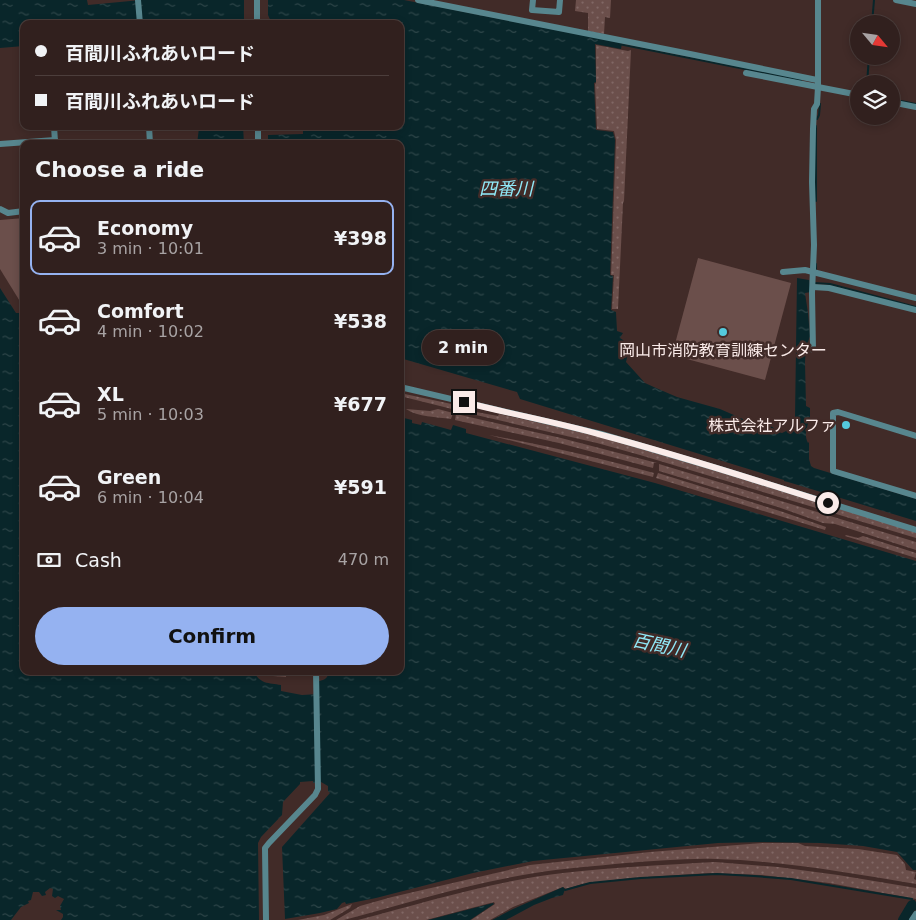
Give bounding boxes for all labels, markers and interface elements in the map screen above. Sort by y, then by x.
north arrow [850,15,900,65]
map controls [850,15,900,125]
text: 百間川ふれあいロード [65,42,255,64]
button: layers [850,75,900,125]
text: 百間川ふれあいロード [65,90,255,112]
text: Choose a ride [35,157,204,182]
water label: 四番川 [479,178,535,199]
icon: car [37,215,82,260]
text: Economy [97,217,193,239]
text: ¥398 [334,227,387,249]
text: 3 min · 10:01 [97,239,204,258]
icon: car [37,298,82,343]
text: Comfort [97,300,184,322]
text: ¥538 [334,310,387,332]
text: 4 min · 10:02 [97,322,204,341]
marker: 岡山市消防教育訓練センター [717,326,729,338]
callout: 2 min [423,330,505,364]
text: 2 min [438,338,488,357]
place label: 岡山市消防教育訓練センター [619,341,827,360]
icon: car [37,381,82,426]
text: XL [97,383,124,405]
route end [453,391,475,413]
text: ¥677 [334,393,387,415]
text: 5 min · 10:03 [97,405,204,424]
place label: 株式会社アルファ [708,416,836,435]
marker: 株式会社アルファ [840,419,852,431]
icon: car [37,464,82,509]
text: Green [97,466,161,488]
text: ¥591 [334,476,387,498]
text: 6 min · 10:04 [97,488,204,507]
route start [817,492,839,514]
icon: cash [35,546,63,574]
text: Cash [75,549,122,571]
text: 470 m [338,550,389,569]
button: Confirm [35,607,389,665]
water label: 百間川 [630,629,690,661]

